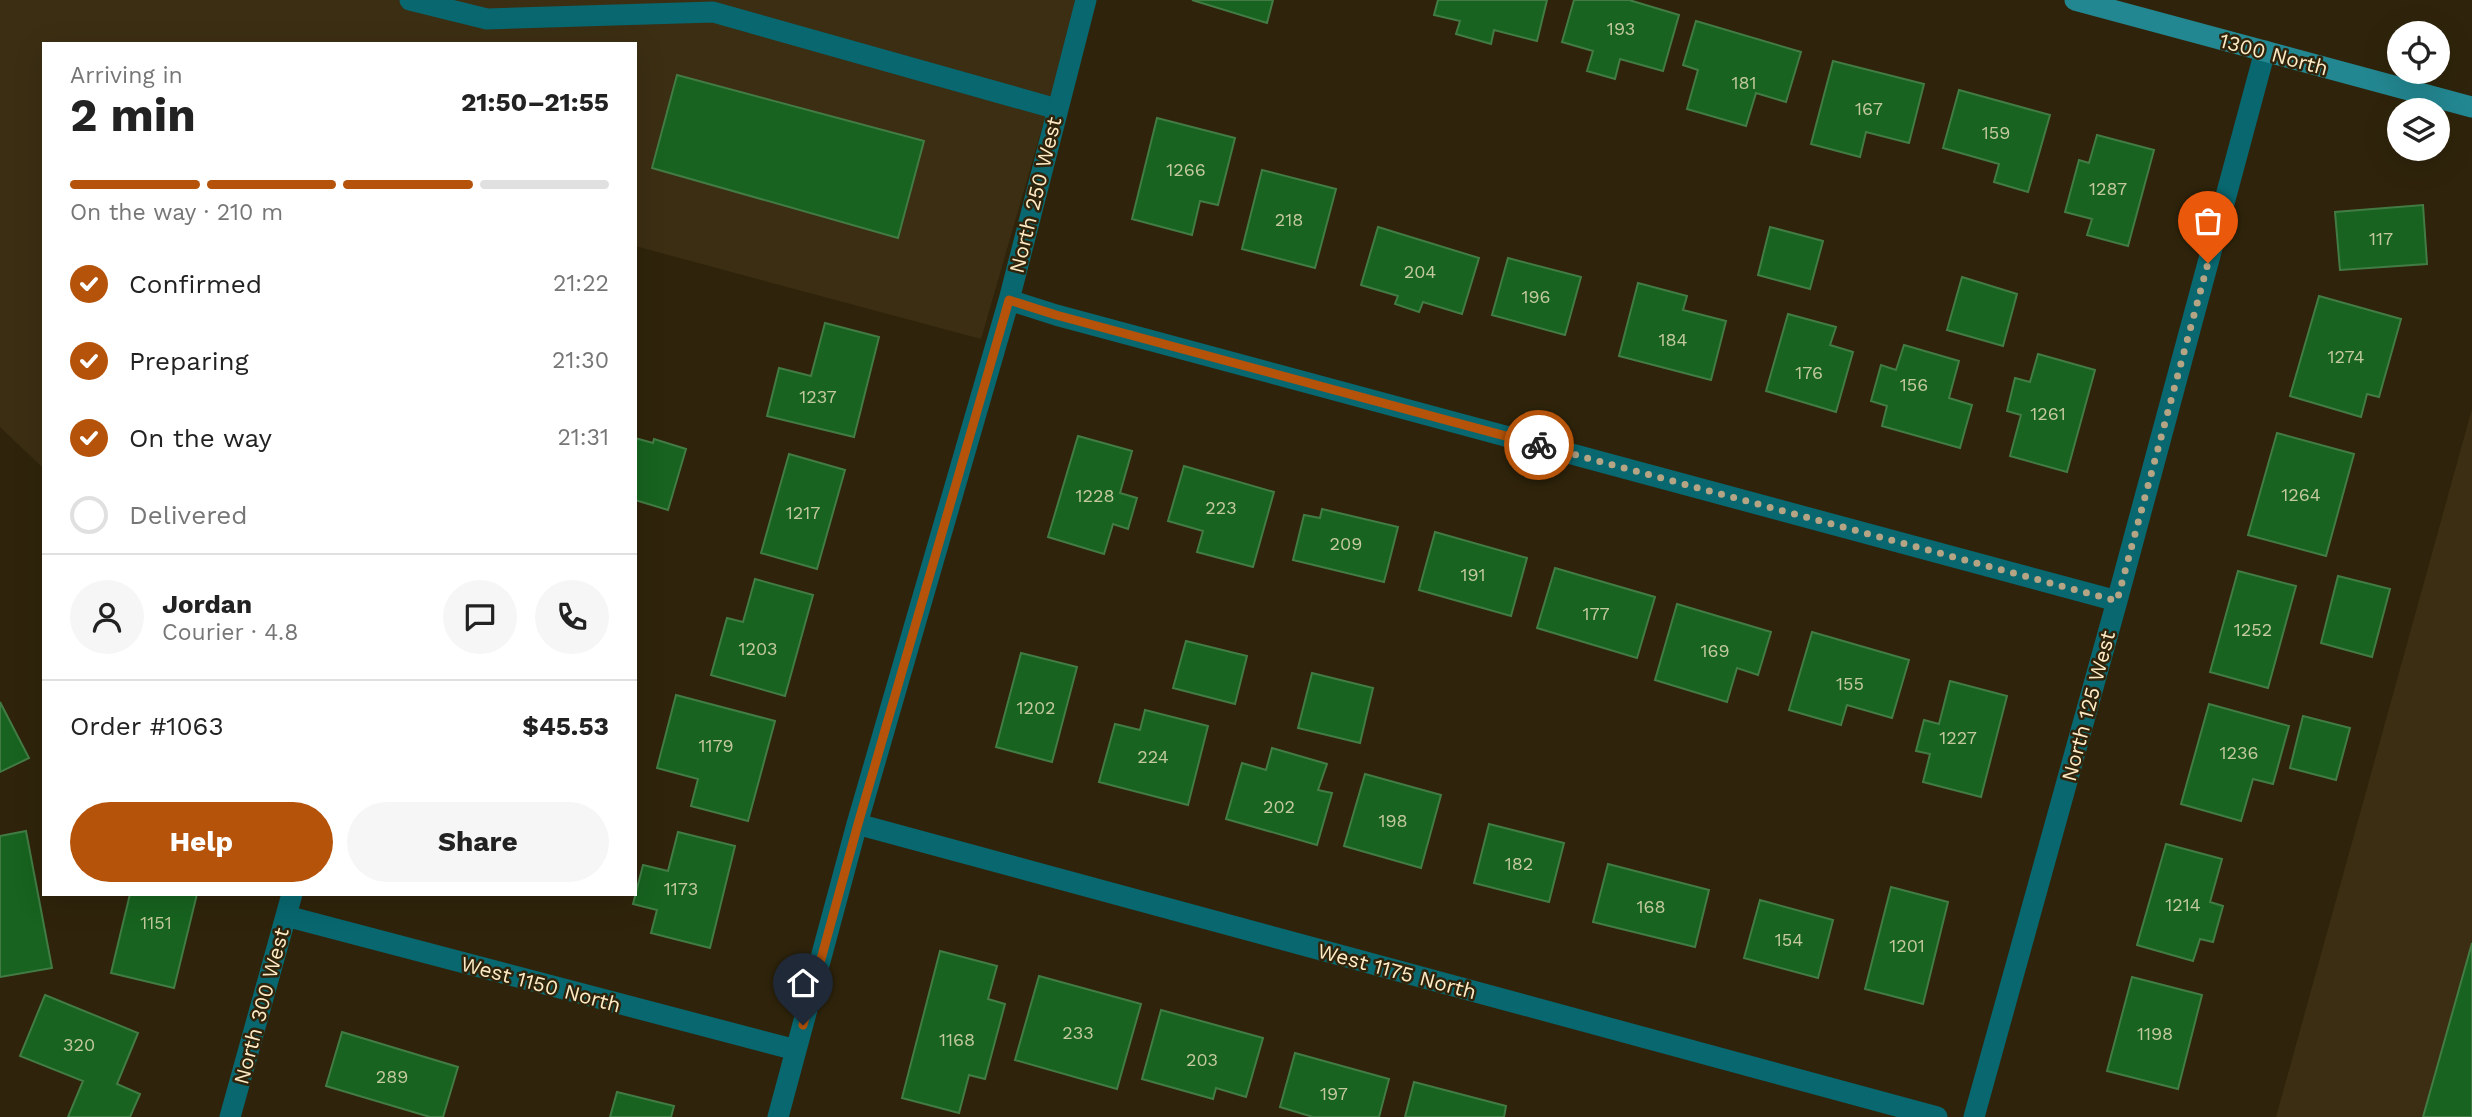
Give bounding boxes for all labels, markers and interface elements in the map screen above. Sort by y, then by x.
house number: 193 [1607,18,1635,39]
map controls [2387,21,2450,161]
button: locate [2387,21,2450,84]
street label: 1300 North [2217,28,2331,80]
text: Arriving in [70,62,183,89]
house number: 181 [1731,72,1757,93]
text: 21:50–21:55 [461,87,609,117]
text: 2 min [70,88,196,142]
house number: 167 [1855,98,1883,119]
button: layers [2387,98,2450,161]
street label: North 250 West [1003,114,1067,276]
house number: 159 [1982,122,2010,143]
house number: 1266 [1166,159,1206,180]
house number: 1287 [2089,178,2127,199]
pin [2178,191,2238,263]
text: On the way · 210 m [70,199,283,226]
icon: bag [2189,202,2227,240]
house number: 218 [1275,209,1303,230]
house number: 117 [2369,228,2393,249]
house number: 204 [1404,261,1436,282]
icon: check [70,265,108,303]
text: Confirmed [129,269,262,299]
text: 21:22 [553,270,609,297]
house number: 196 [1521,286,1551,307]
house number: 184 [1658,329,1688,350]
icon: check [70,342,108,380]
text: Preparing [129,346,249,376]
house number: 1274 [2327,346,2365,367]
text: 21:30 [552,347,609,374]
house number: 176 [1795,362,1823,383]
house number: 156 [1900,374,1928,395]
house number: 1237 [799,386,837,407]
house number: 1261 [2030,403,2066,424]
courier [1504,410,1574,480]
icon: check [70,419,108,457]
text: On the way [129,423,272,453]
text: 21:31 [557,424,609,451]
icon: bike [1520,426,1558,464]
house number: 1264 [2281,484,2321,505]
house number: 1228 [1075,485,1115,506]
house number: 223 [1205,497,1237,518]
text: Delivered [129,500,248,530]
house number: 1217 [786,502,820,523]
house number: 209 [1330,533,1362,554]
house number: 191 [1460,564,1486,585]
button: person [70,580,144,654]
button: chat [443,580,517,654]
button: phone [535,580,609,654]
text: Jordan [162,589,252,619]
house number: 177 [1582,603,1610,624]
text: Courier · 4.8 [162,619,298,646]
house number: 1252 [2234,619,2272,640]
street label: North 125 West [2056,628,2120,784]
house number: 1203 [739,638,777,659]
house number: 169 [1700,640,1730,661]
house number: 155 [1836,673,1864,694]
house number: 1202 [1016,697,1056,718]
text: Order #1063 [70,711,224,741]
text: $45.53 [522,711,609,741]
house number: 1227 [1939,727,1977,748]
house number: 1179 [698,735,734,756]
house number: 1236 [2220,742,2258,763]
house number: 224 [1137,746,1169,767]
house number: 202 [1263,796,1295,817]
button: Help [70,802,333,882]
button: Share [347,802,609,882]
house number: 198 [1378,810,1408,831]
house number: 182 [1505,853,1533,874]
house number: 1173 [664,878,698,899]
house number: 1214 [2165,894,2201,915]
house number: 168 [1636,896,1666,917]
house number: 1151 [140,912,172,933]
street label: North 300 West [228,925,294,1087]
house number: 154 [1775,929,1803,950]
house number: 1201 [1889,935,1925,956]
street label: West 1175 North [1315,938,1479,1004]
street label: West 1150 North [458,951,624,1017]
pin [773,953,833,1025]
icon: home [784,964,822,1002]
house number: 233 [1062,1022,1094,1043]
house number: 1198 [2137,1023,2173,1044]
house number: 1168 [939,1029,975,1050]
house number: 320 [63,1034,95,1055]
house number: 203 [1186,1049,1218,1070]
house number: 289 [376,1066,408,1087]
house number: 197 [1320,1083,1348,1104]

